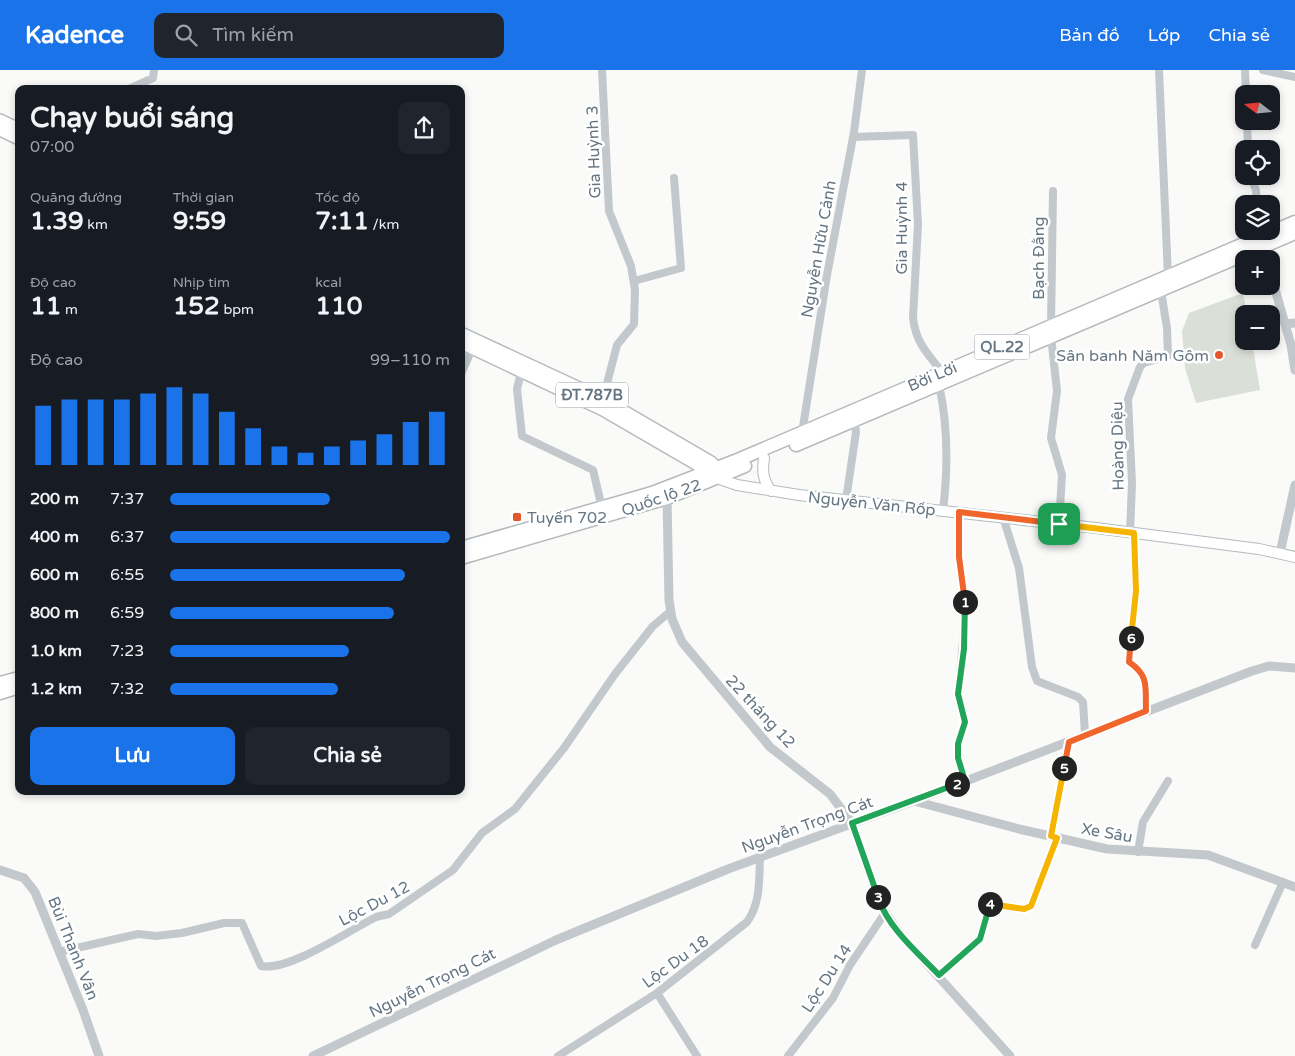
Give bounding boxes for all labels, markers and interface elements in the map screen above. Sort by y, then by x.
search box [154,13,504,58]
text: Kadence [25,21,124,50]
icon: search [172,21,200,49]
text: Tìm kiếm [212,24,294,46]
text: Bản đồ [1059,24,1120,46]
text: Lớp [1148,24,1180,46]
text: Chia sẻ [1208,24,1270,46]
north arrow [1235,85,1280,130]
map controls [1235,85,1280,350]
text: Chạy buổi sáng [30,101,234,135]
button: share [398,102,450,154]
street label: Gia Huỳnh 3 [582,105,606,199]
text: 07:00 [30,137,74,157]
button: locate [1235,140,1280,185]
street label: Nguyễn Hữu Cảnh [797,179,841,319]
street label: Gia Huỳnh 4 [892,181,912,275]
text: Quãng đường [30,189,122,206]
text: Thời gian [173,189,234,206]
text: Tốc độ [315,189,360,206]
button: layers [1235,195,1280,240]
text: 1.39 [30,206,84,236]
text: 9:59 [173,206,226,236]
text: 7:11 [315,206,369,236]
text: km [84,216,108,233]
text: /km [369,216,399,233]
street label: Bạch Đằng [1029,216,1049,300]
button: + [1235,250,1280,295]
text: Độ cao [30,274,76,291]
text: Nhịp tim [173,274,230,291]
text: kcal [315,274,342,291]
text: 11 [30,291,61,321]
text: 152 [173,291,220,321]
text: 110 [315,291,362,321]
text: m [61,301,78,318]
text: bpm [220,301,254,318]
button: − [1235,305,1280,350]
road number: QL.22 [974,334,1030,360]
place label: Sân banh Năm Gôm [1056,346,1209,366]
marker: Sân banh Năm Gôm [1213,349,1225,361]
text: Độ cao [30,350,83,370]
text: 99–110 m [370,350,450,370]
street label: Bời Lời [905,358,960,396]
road number: ĐT.787B [556,382,628,408]
street label: Hoàng Diệu [1107,401,1129,491]
street label: Quốc lộ 22 [619,475,704,521]
street label: Nguyễn Văn Rốp [807,487,937,521]
text: 200 m [30,489,79,509]
text: 7:37 [110,489,144,509]
pin [1038,503,1080,545]
place label: Tuyến 702 [527,508,607,528]
icon: arrive [1045,510,1073,538]
marker: Tuyến 702 [511,511,523,523]
text: 400 m [30,527,79,547]
text: 6:37 [110,527,144,547]
text: 600 m [30,565,79,585]
text: 6:55 [110,565,144,585]
pin: 1 [952,590,978,614]
text: 1 [961,594,970,611]
text: 800 m [30,603,79,623]
text: 6:59 [110,603,144,623]
pin: 6 [1118,626,1144,650]
text: 6 [1127,630,1136,647]
text: 1.0 km [30,641,82,661]
text: 7:23 [110,641,144,661]
street label: 22 tháng 12 [721,671,799,753]
text: 1.2 km [30,679,82,699]
text: 7:32 [110,679,144,699]
button: Lưu [30,727,235,785]
button: Chia sẻ [245,727,450,785]
pin: 5 [1052,756,1076,780]
text: 5 [1060,760,1069,777]
pin: 2 [944,772,970,796]
text: 2 [953,776,962,793]
street label: Nguyễn Trọng Cát [739,792,876,858]
street label: Xe Sâu [1080,819,1134,847]
street label: Lộc Du 12 [336,877,413,931]
pin: 3 [866,884,890,910]
text: 3 [874,889,883,906]
pin: 4 [978,892,1002,916]
street label: Bùi Thanh Vân [43,894,103,1003]
text: 4 [986,896,995,913]
street label: Lộc Du 18 [638,931,713,993]
street label: Lộc Du 14 [797,941,856,1017]
street label: Nguyễn Trọng Cát [366,944,499,1022]

